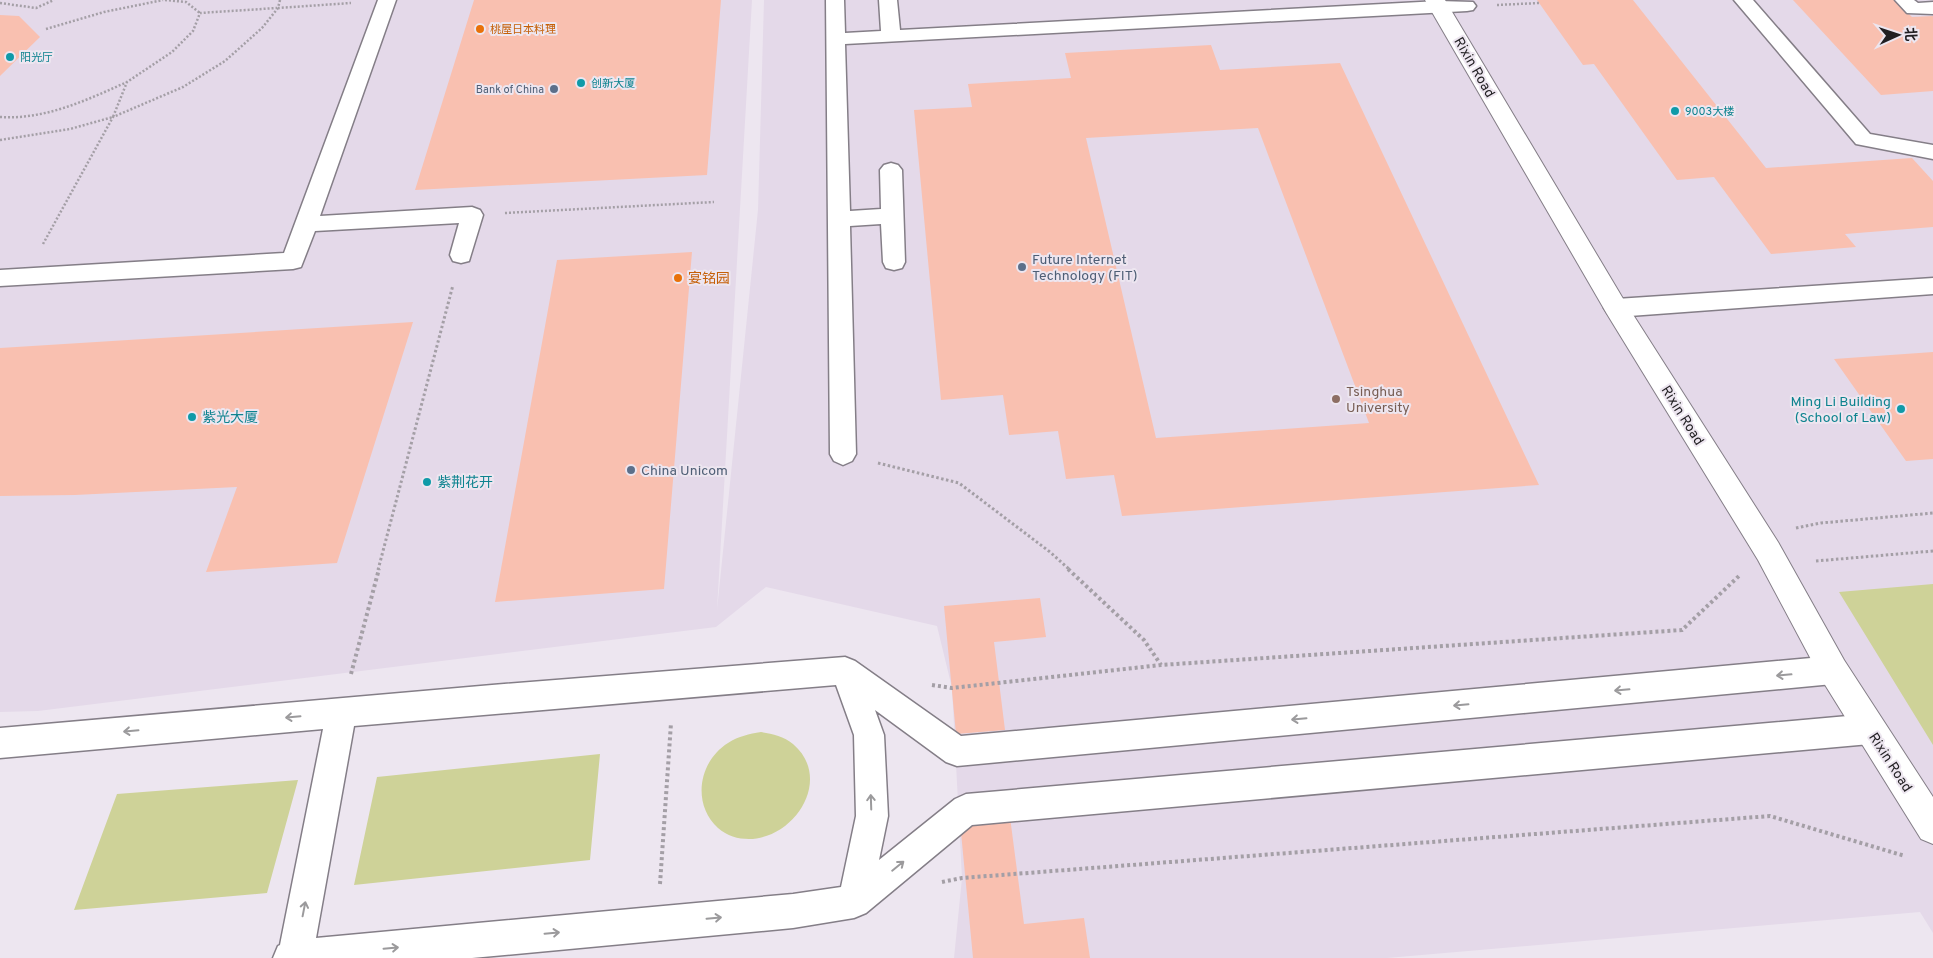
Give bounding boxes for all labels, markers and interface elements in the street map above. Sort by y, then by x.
north arrow [1873,10,1923,60]
marker: 桃屋日本料理 [474,23,486,35]
place label: 桃屋日本料理 [490,23,556,37]
text: 北 [1901,27,1918,42]
street label: Rixin Road [1450,34,1498,101]
marker: 阳光厅 [4,51,16,63]
place label: 阳光厅 [20,51,53,65]
marker: 创新大厦 [575,77,587,89]
place label: 创新大厦 [591,77,635,91]
place label: Bank of China [476,83,544,97]
marker: Bank of China [548,83,560,95]
marker: 9003大楼 [1669,105,1681,117]
place label: 9003大楼 [1685,105,1734,119]
place label: Future Internet Technology (FIT) [1032,252,1137,285]
marker: Future Internet Technology (FIT) [1016,261,1028,273]
place label: 宴铭园 [688,270,730,288]
marker: 宴铭园 [672,272,684,284]
street label: Rixin Road [1657,383,1707,449]
place label: Tsinghua University [1346,384,1410,417]
marker: Tsinghua University [1330,393,1342,405]
place label: Ming Li Building (School of Law) [1791,394,1891,427]
marker: Ming Li Building (School of Law) [1895,403,1907,415]
place label: 紫光大厦 [202,410,258,427]
marker: 紫光大厦 [186,411,198,423]
place label: China Unicom [641,463,728,480]
marker: China Unicom [625,464,637,476]
place label: 紫荆花开 [437,475,493,492]
marker: 紫荆花开 [421,476,433,488]
one-way arrow [1777,670,1793,679]
one-way arrow [1615,685,1631,694]
one-way arrow [1453,700,1469,709]
one-way arrow [285,712,301,722]
one-way arrow [1291,715,1307,724]
one-way arrow [123,726,139,736]
street label: Rixin Road [1864,730,1915,796]
one-way arrow [867,794,876,810]
one-way arrow [891,860,904,871]
one-way arrow [300,902,309,918]
one-way arrow [706,913,722,923]
one-way arrow [544,928,560,938]
one-way arrow [382,944,398,953]

